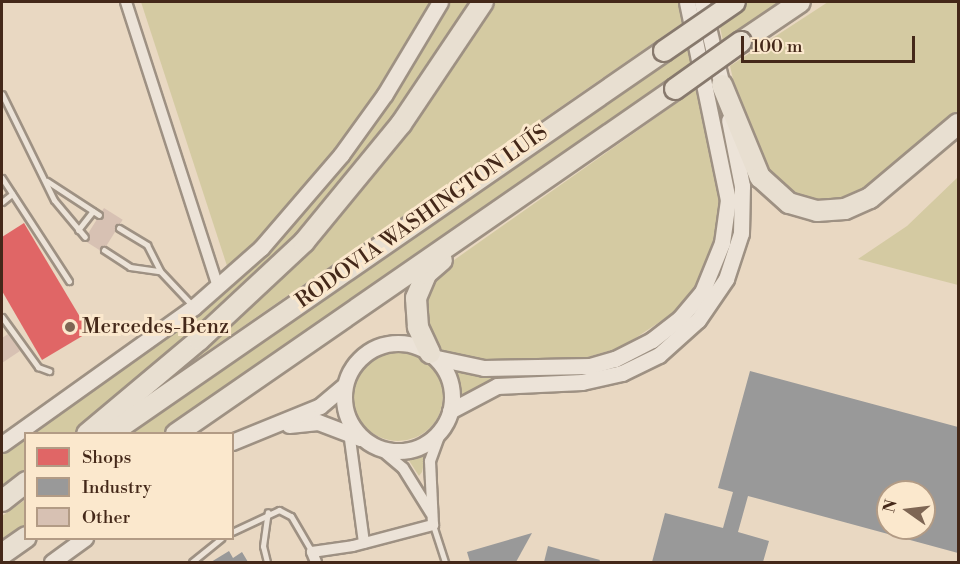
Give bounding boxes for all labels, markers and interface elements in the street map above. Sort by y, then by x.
scale bar [744,24,918,62]
text: 100 m [752,35,803,58]
street label: RODOVIA WASHINGTON LUÍS [291,120,553,314]
place label: Mercedes-Benz [82,314,229,340]
marker: Mercedes-Benz [63,320,77,334]
legend [24,432,234,540]
text: Shops [82,446,131,469]
text: Industry [82,476,152,499]
north arrow [876,480,936,540]
text: N [879,498,902,515]
text: Other [82,506,130,529]

